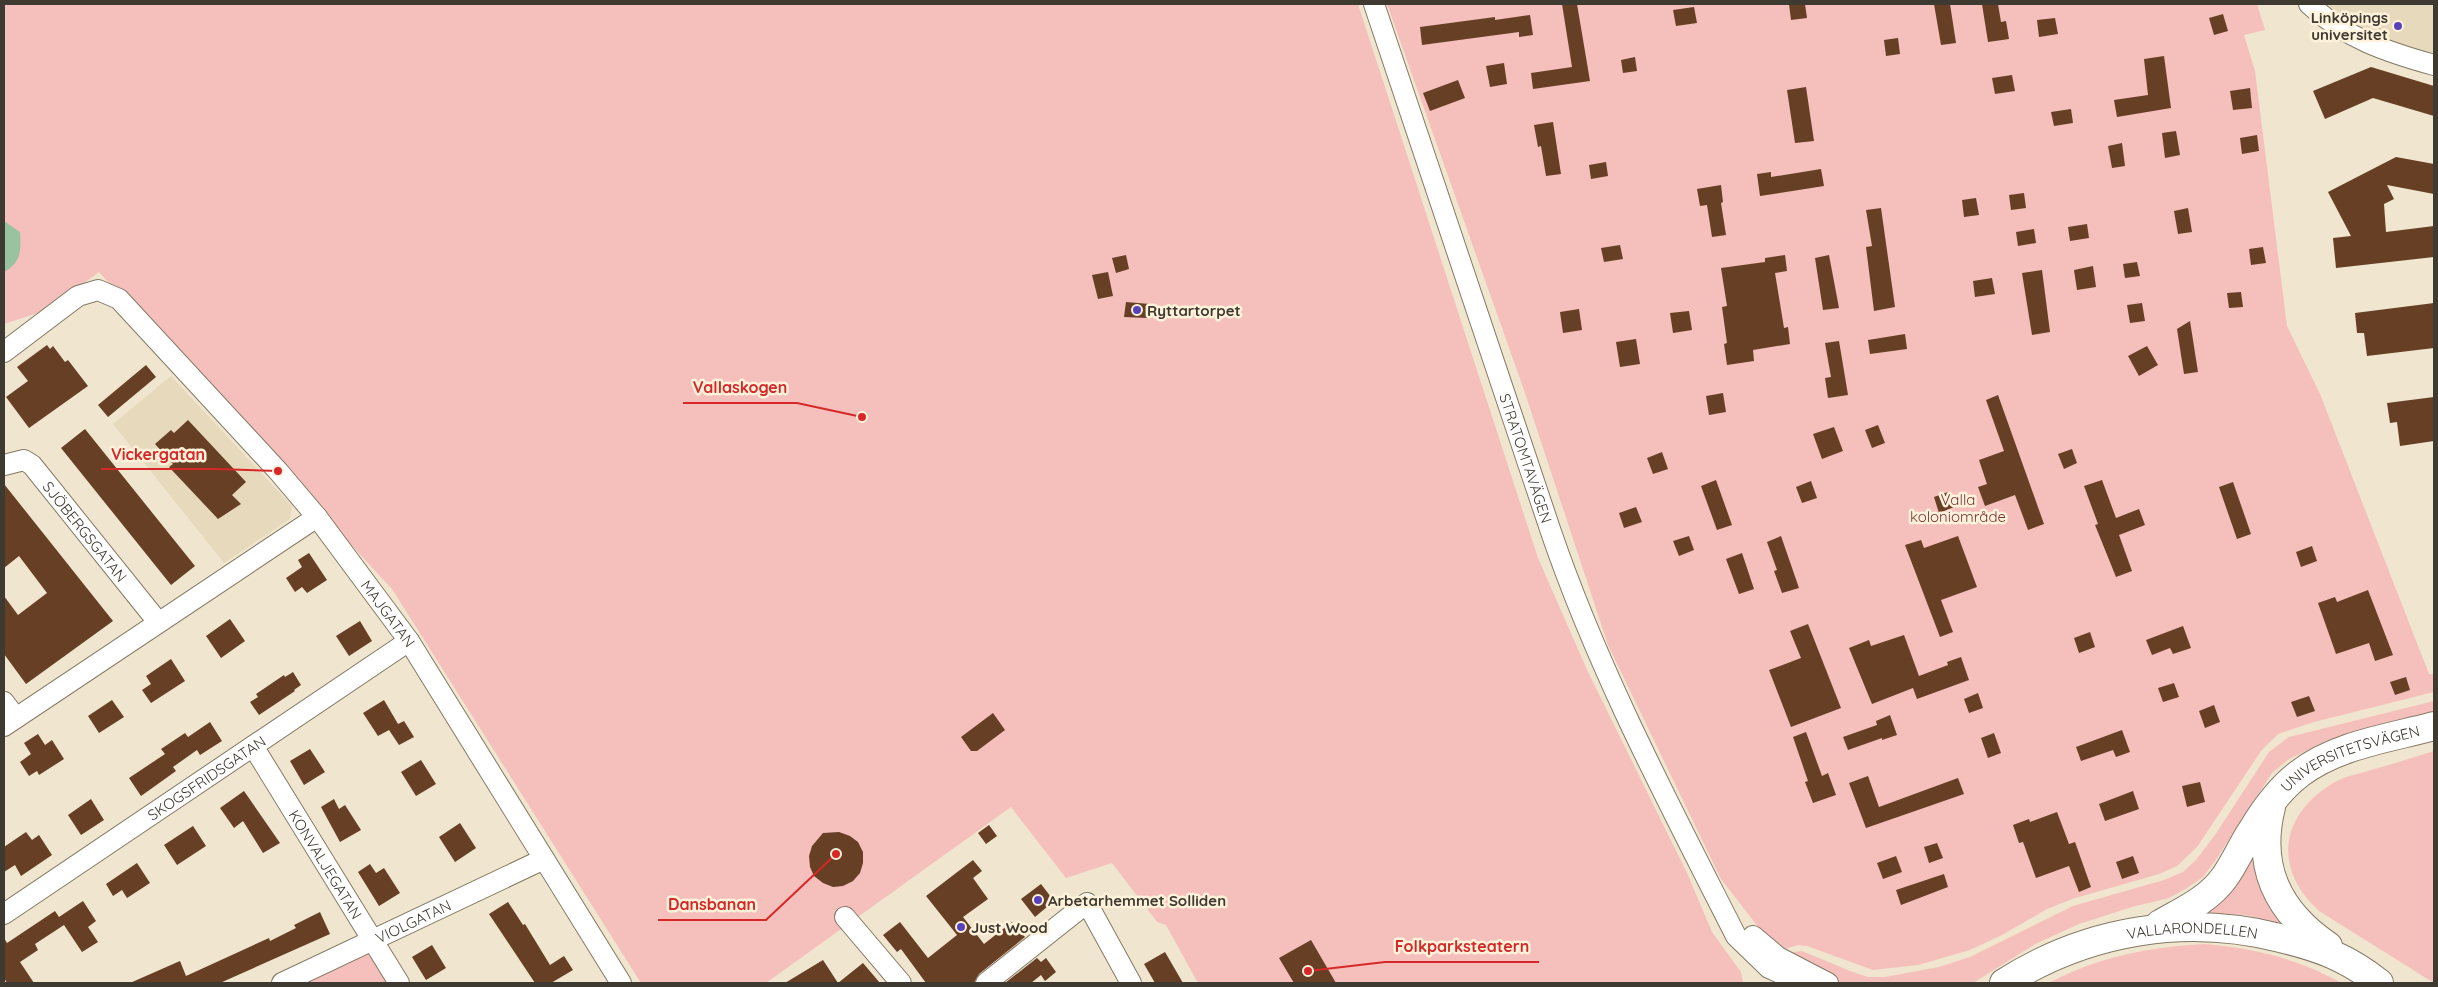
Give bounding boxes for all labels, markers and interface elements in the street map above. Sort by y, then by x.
place label: Linköpings universitet [2311,8,2388,44]
marker: Linköpings universitet [2392,20,2404,32]
place label: Ryttartorpet [1147,301,1241,320]
marker: Ryttartorpet [1131,304,1143,316]
callout: Vallaskogen [683,372,797,403]
text: Vallaskogen [693,377,787,397]
street label: STRATOMTAVÄGEN [1496,391,1557,525]
callout: Vickergatan [101,438,215,469]
text: Vickergatan [111,444,205,464]
street label: SJÖBERGSGATAN [39,477,131,586]
park label: Valla koloniområde [1910,490,2006,526]
street label: MAJGATAN [357,576,420,651]
street label: UNIVERSITETSVÄGEN [2276,721,2422,796]
street label: SKOGSFRIDSGATAN [144,731,269,824]
street label: KONVALJEGATAN [285,806,367,922]
callout: Dansbanan [658,889,766,920]
place label: Arbetarhemmet Solliden [1048,891,1226,910]
text: Dansbanan [668,894,756,914]
marker: Arbetarhemmet Solliden [1032,894,1044,906]
street label: VIOLGATAN [372,895,454,947]
place label: Just Wood [971,918,1048,937]
street label: VALLARONDELLEN [2125,918,2259,943]
marker: Just Wood [955,921,967,933]
callout: Folkparksteatern [1385,931,1539,962]
text: Folkparksteatern [1395,936,1529,956]

